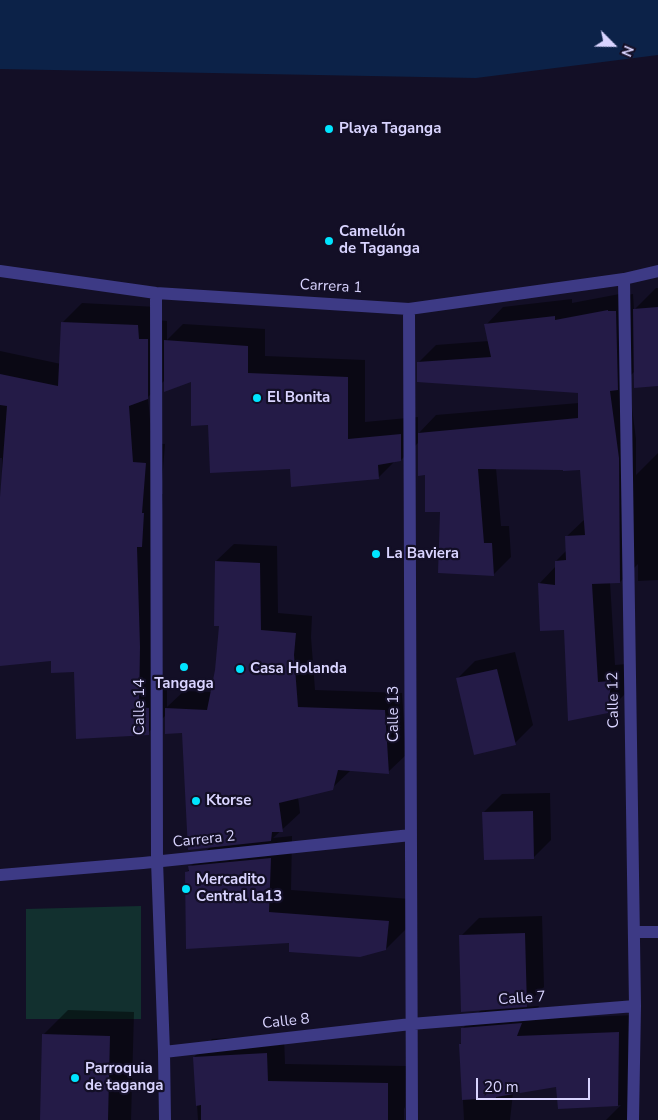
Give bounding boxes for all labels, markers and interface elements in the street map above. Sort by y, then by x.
north arrow [588,20,638,70]
text: N [616,43,638,60]
place label: Playa Taganga [339,120,441,138]
marker: Playa Taganga [323,123,335,135]
place label: Camellón de Taganga [339,223,420,258]
marker: Camellón de Taganga [323,235,335,247]
street label: Carrera 1 [299,276,363,298]
place label: El Bonita [267,389,330,407]
marker: El Bonita [251,392,263,404]
place label: La Baviera [386,545,459,563]
marker: La Baviera [370,548,382,560]
place label: Casa Holanda [250,660,347,678]
marker: Tangaga [178,661,190,673]
marker: Casa Holanda [234,663,246,675]
street label: Calle 12 [605,672,623,728]
place label: Tangaga [154,675,214,693]
street label: Calle 14 [131,679,149,735]
street label: Calle 13 [385,686,403,742]
place label: Ktorse [206,792,251,810]
marker: Ktorse [190,795,202,807]
street label: Carrera 2 [172,828,236,852]
place label: Mercadito Central la13 [196,871,282,906]
marker: Mercadito Central la13 [180,883,192,895]
street label: Calle 7 [498,988,546,1010]
street label: Calle 8 [261,1011,311,1033]
place label: Parroquia de taganga [85,1060,163,1095]
scale bar [478,1068,592,1100]
marker: Parroquia de taganga [69,1072,81,1084]
text: 20 m [484,1077,519,1097]

